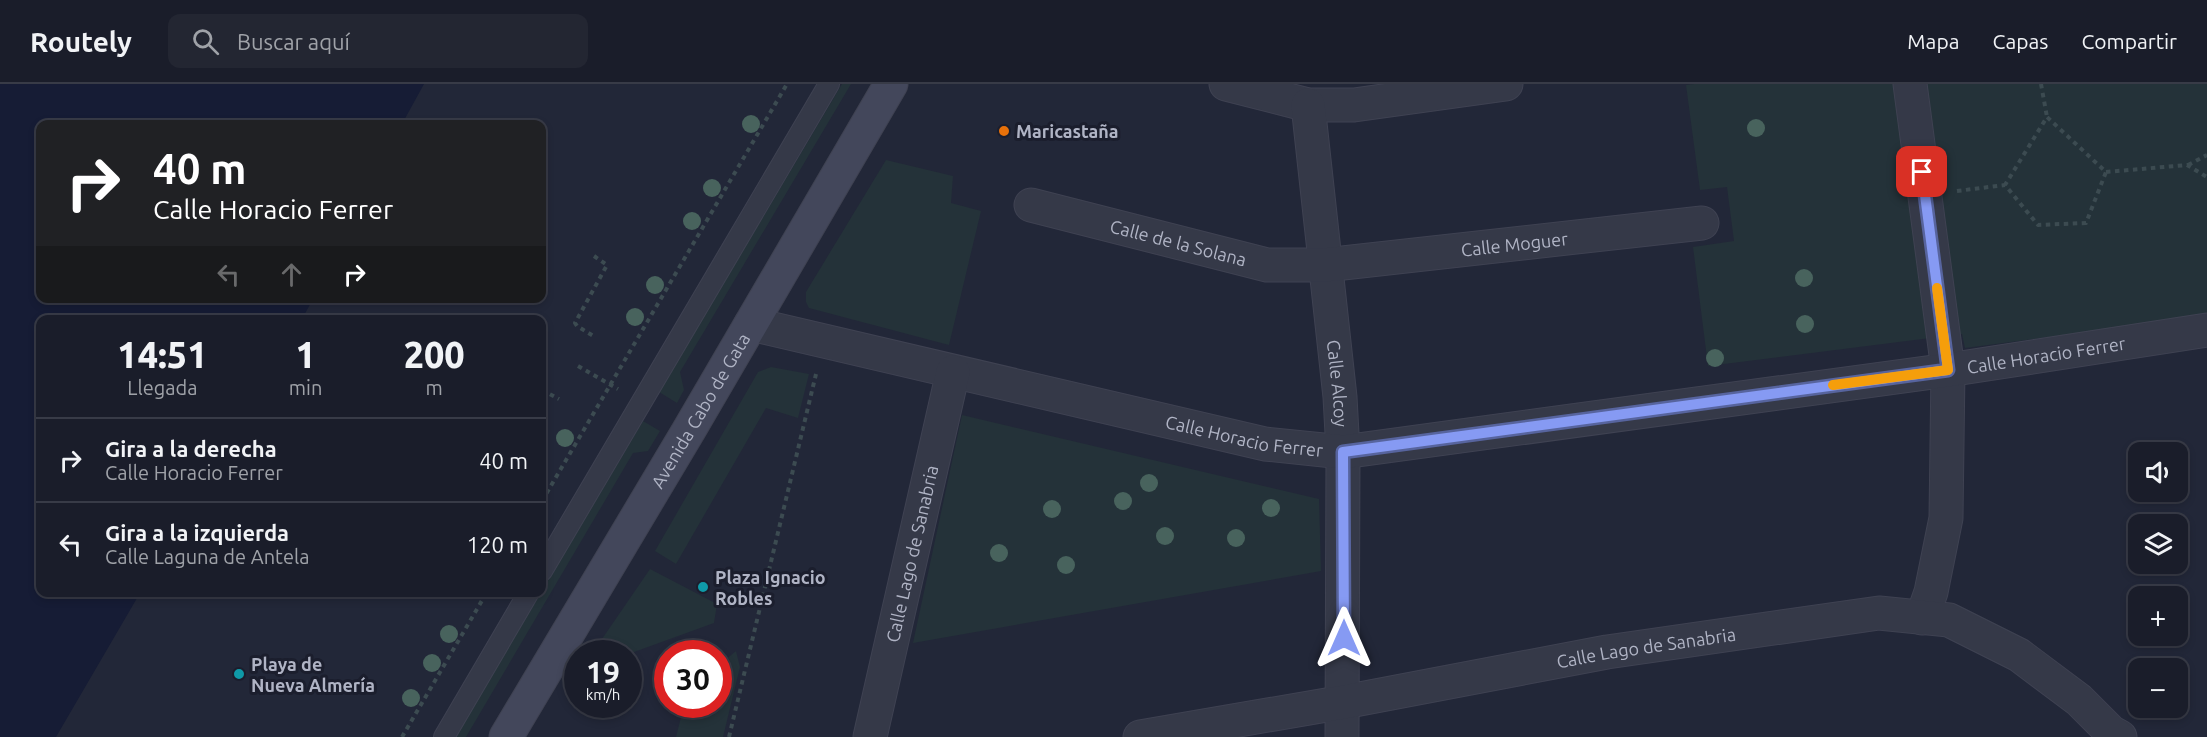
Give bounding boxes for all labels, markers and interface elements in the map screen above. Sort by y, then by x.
search box [168,14,588,68]
icon: search [189,25,222,58]
text: Routely [30,26,132,57]
text: Buscar aquí [237,29,350,54]
text: Mapa [1907,29,1959,53]
text: Capas [1992,29,2048,53]
text: Compartir [2081,29,2177,53]
place label: Maricastaña [1016,121,1119,141]
marker: Maricastaña [997,124,1011,138]
icon: right [54,144,132,222]
text: 40 m [153,145,247,192]
pin [1896,146,1947,197]
icon: arrive [1905,155,1938,188]
text: Calle Horacio Ferrer [153,194,393,224]
street label: Calle de la Solana [1108,215,1249,269]
street label: Calle Moguer [1460,228,1569,260]
icon: left [212,258,245,291]
icon: ahead [275,258,308,291]
icon: right [338,258,371,291]
street label: Avenida Cabo de Gata [647,329,753,491]
street label: Calle Horacio Ferrer [1965,333,2127,377]
text: 14:51 [117,334,207,375]
text: 1 [295,334,316,375]
text: 200 [404,334,465,375]
street label: Calle Alcoy [1324,339,1352,428]
text: Llegada [127,376,198,399]
text: min [289,376,322,399]
text: m [426,376,443,399]
street label: Calle Horacio Ferrer [1163,411,1324,460]
text: Gira a la derecha [105,436,277,461]
map controls [2128,442,2188,718]
button: sound [2128,442,2188,502]
icon: right [54,444,87,477]
text: 40 m [479,448,528,473]
text: Calle Horacio Ferrer [105,461,283,484]
street label: Calle Lago de Sanabria [882,463,942,644]
button: layers [2128,514,2188,574]
text: Gira a la izquierda [105,520,289,545]
icon: left [54,528,87,561]
text: 120 m [467,532,528,557]
text: Calle Laguna de Antela [105,545,310,568]
place label: Plaza Ignacio Robles [715,567,825,608]
marker: Plaza Ignacio Robles [696,580,710,594]
button: + [2128,586,2188,646]
position arrow [1312,606,1376,670]
street label: Calle Lago de Sanabria [1555,624,1737,671]
speed limit sign: 30 [654,640,732,718]
place label: Playa de Nueva Almería [251,654,375,695]
text: 19 [586,655,620,689]
button: − [2128,658,2188,718]
marker: Playa de Nueva Almería [232,667,246,681]
text: km/h [586,686,620,703]

